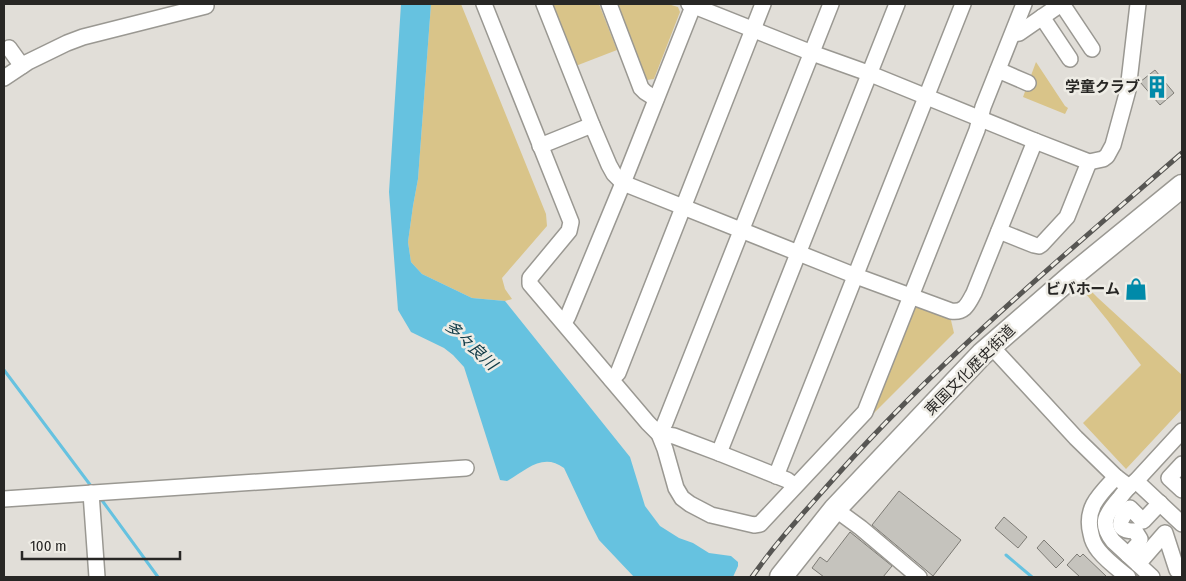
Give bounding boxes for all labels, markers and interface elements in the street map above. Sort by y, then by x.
building icon: 学童クラブ [1144,74,1170,100]
place label: 学童クラブ [1065,78,1140,96]
shop icon: ビバホーム [1123,276,1149,302]
place label: ビバホーム [1045,280,1120,298]
water label: 多々良川 [441,316,502,375]
street label: 東国文化歴史街道 [921,321,1019,419]
scale bar [22,528,180,560]
text: 100 m [30,537,67,555]

